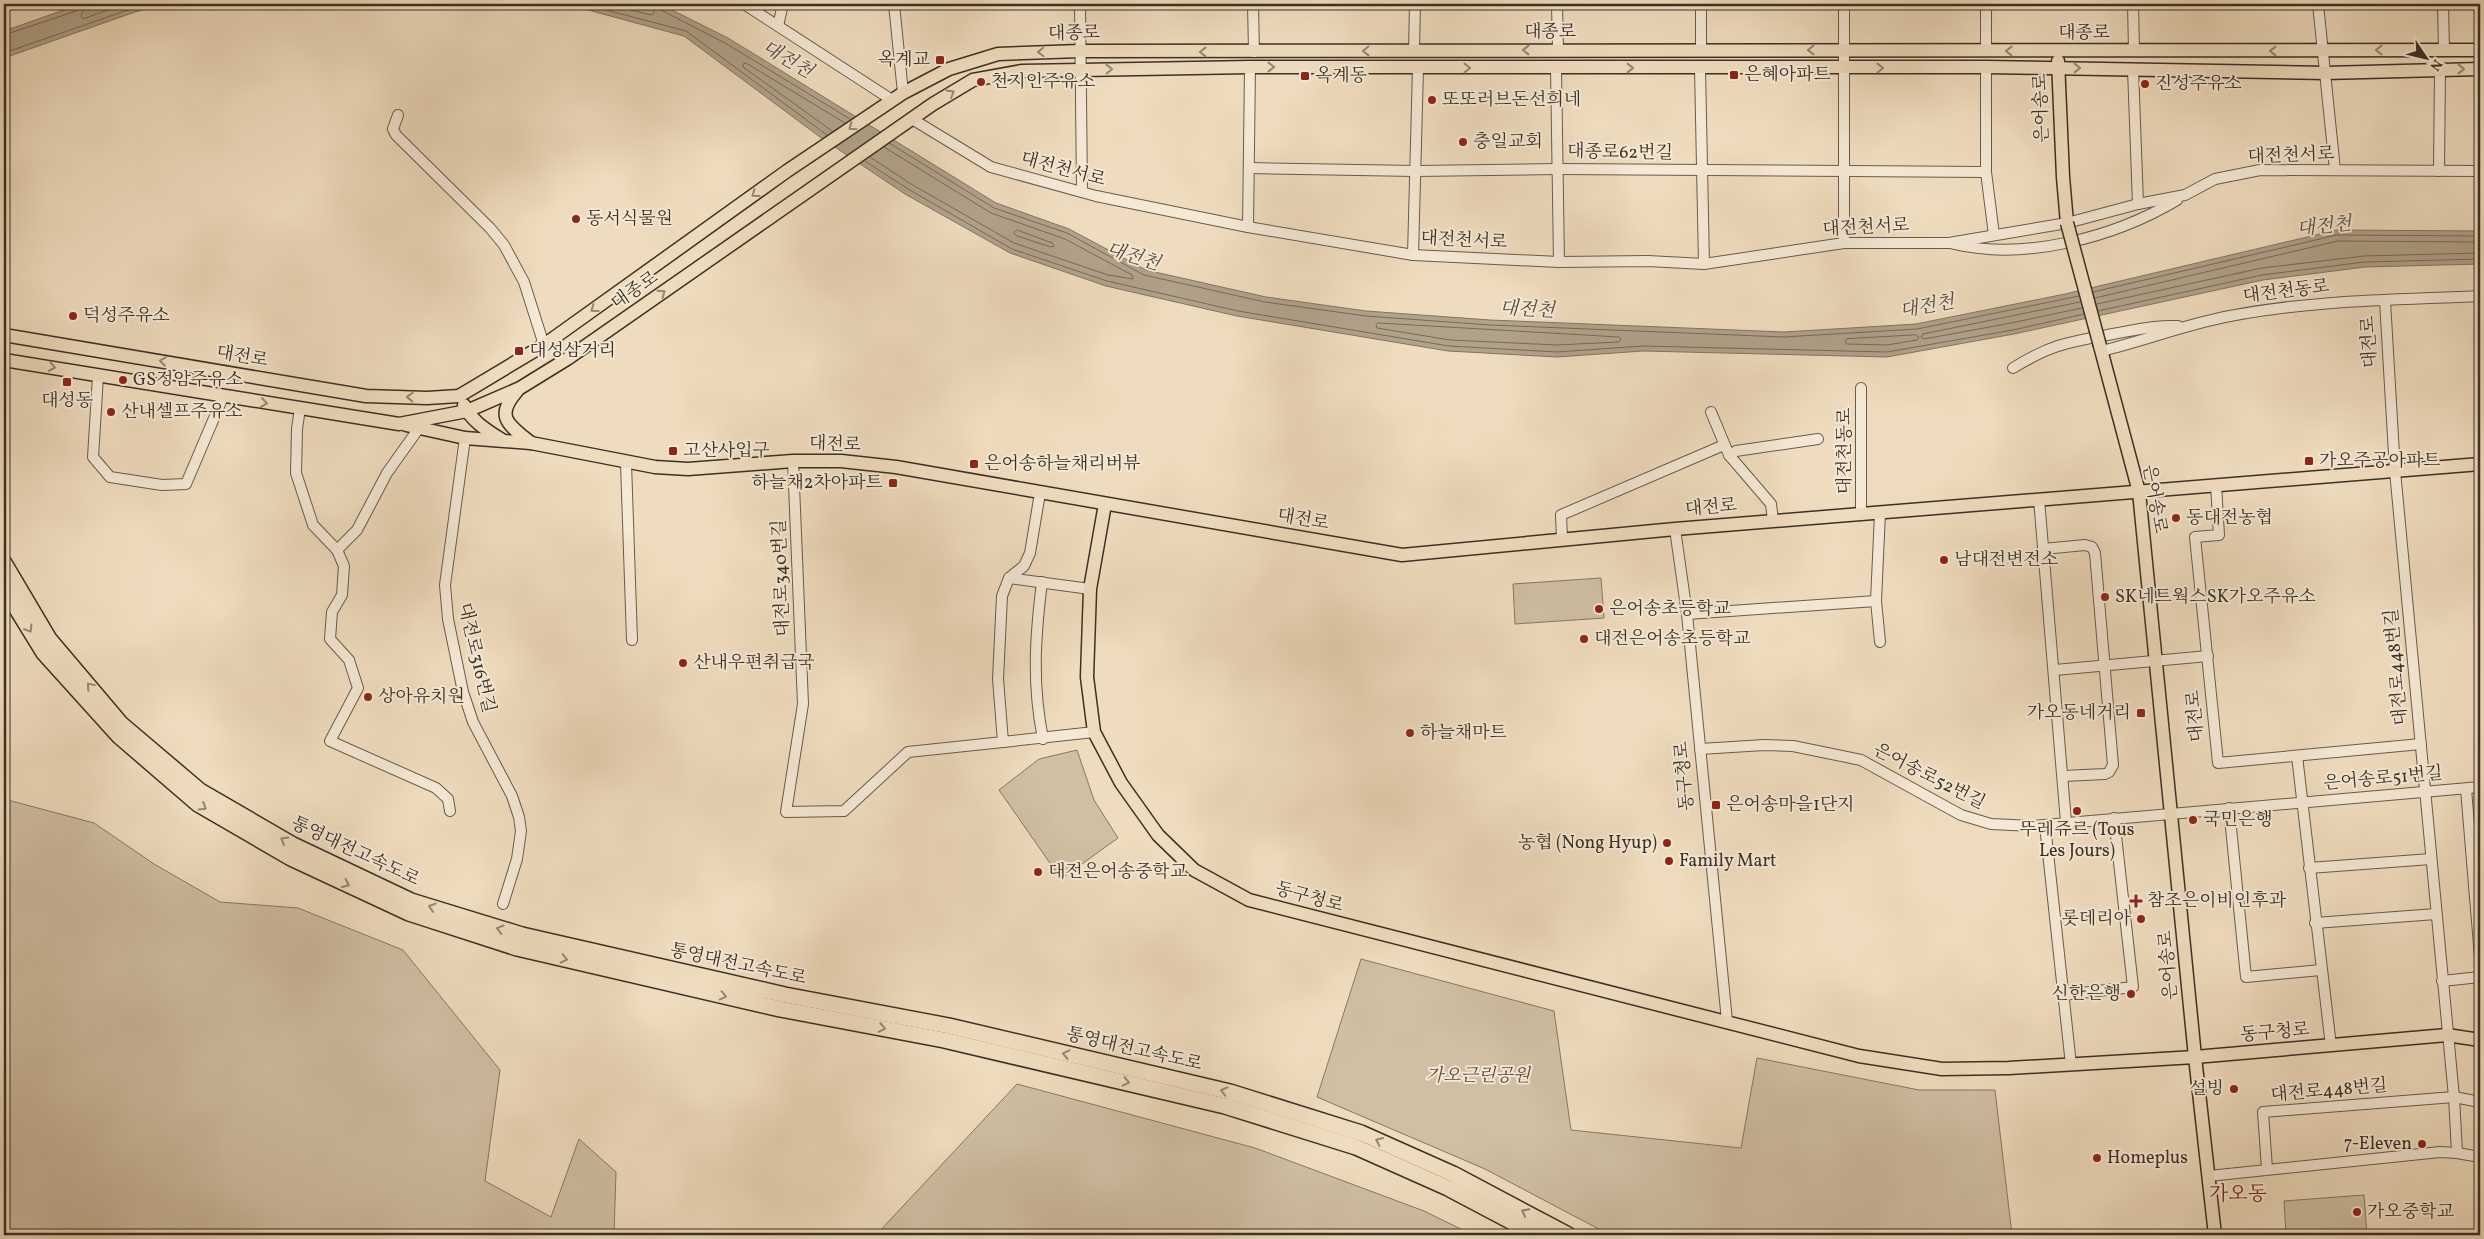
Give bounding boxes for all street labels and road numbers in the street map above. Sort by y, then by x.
street label: 대종로 [1524,20,1576,45]
street label: 대종로 [1048,21,1100,47]
street label: 대종로 [2058,21,2110,46]
street label: 은어송로 [2028,73,2056,143]
street label: 대종로62번길 [1567,140,1673,166]
street label: 대전천서로 [2247,142,2335,170]
street label: 대전천서로 [1018,147,1108,193]
street label: 대전천서로 [1822,213,1910,243]
street label: 대전천서로 [1420,226,1508,256]
street label: 대종로 [606,266,664,316]
street label: 대전천동로 [2241,274,2331,310]
street label: 대전로 [2356,315,2384,369]
street label: 대전로 [214,340,270,374]
street label: 대전천동로 [1833,408,1858,494]
street label: 대전로 [808,432,862,458]
street label: 은어송로 [2136,463,2172,535]
street label: 대전로 [1684,493,1738,523]
street label: 대전로 [1275,503,1331,537]
street label: 대전로340번길 [767,519,797,637]
street label: 대전로316번길 [451,600,501,716]
street label: 대전로448번길 [2379,608,2415,726]
street label: 대전로 [2181,689,2211,743]
street label: 은어송로52번길 [1869,738,1989,816]
street label: 동구청로 [1670,740,1700,812]
street label: 은어송로51번길 [2322,761,2444,797]
street label: 통영대전고속도로 [287,811,423,893]
street label: 동구청로 [1272,877,1346,919]
street label: 은어송로 [2154,929,2184,1001]
street label: 통영대전고속도로 [667,938,809,992]
street label: 동구청로 [2239,1018,2311,1048]
street label: 통영대전고속도로 [1063,1022,1205,1078]
street label: 대전로448번길 [2270,1073,2388,1109]

